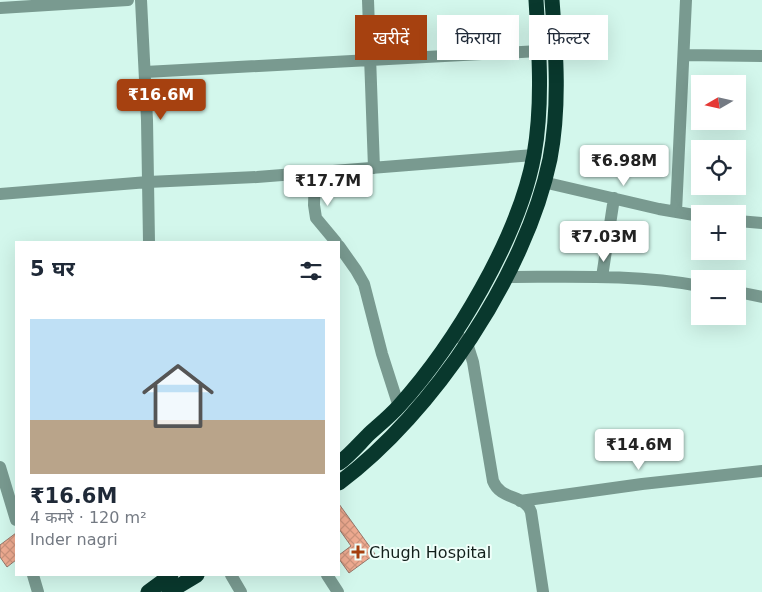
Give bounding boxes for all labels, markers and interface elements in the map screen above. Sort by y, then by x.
chip: खरीदें [355,15,427,60]
chip: किराया [437,15,519,60]
chip: फ़िल्टर [529,15,608,60]
north arrow [691,75,746,130]
map controls [691,75,746,325]
pin: ₹16.6M [120,78,202,121]
text: ₹16.6M [128,85,194,104]
button: locate [691,140,746,195]
pin: ₹6.98M [583,144,665,187]
text: ₹6.98M [591,151,657,170]
pin: ₹17.7M [287,164,369,207]
text: ₹17.7M [295,171,361,190]
button: + [691,205,746,260]
pin: ₹7.03M [563,220,645,263]
text: ₹7.03M [571,227,637,246]
text: 5 घर [30,257,75,281]
icon: filters [297,257,325,285]
button: − [691,270,746,325]
icon: home [133,351,223,441]
pin: ₹14.6M [598,428,680,471]
text: ₹14.6M [606,435,672,454]
text: ₹16.6M [30,484,117,508]
text: 4 कमरे · 120 m² [30,508,147,527]
text: Inder nagri [30,530,118,549]
place label: Chugh Hospital [369,543,491,562]
marker: Chugh Hospital [351,545,365,559]

